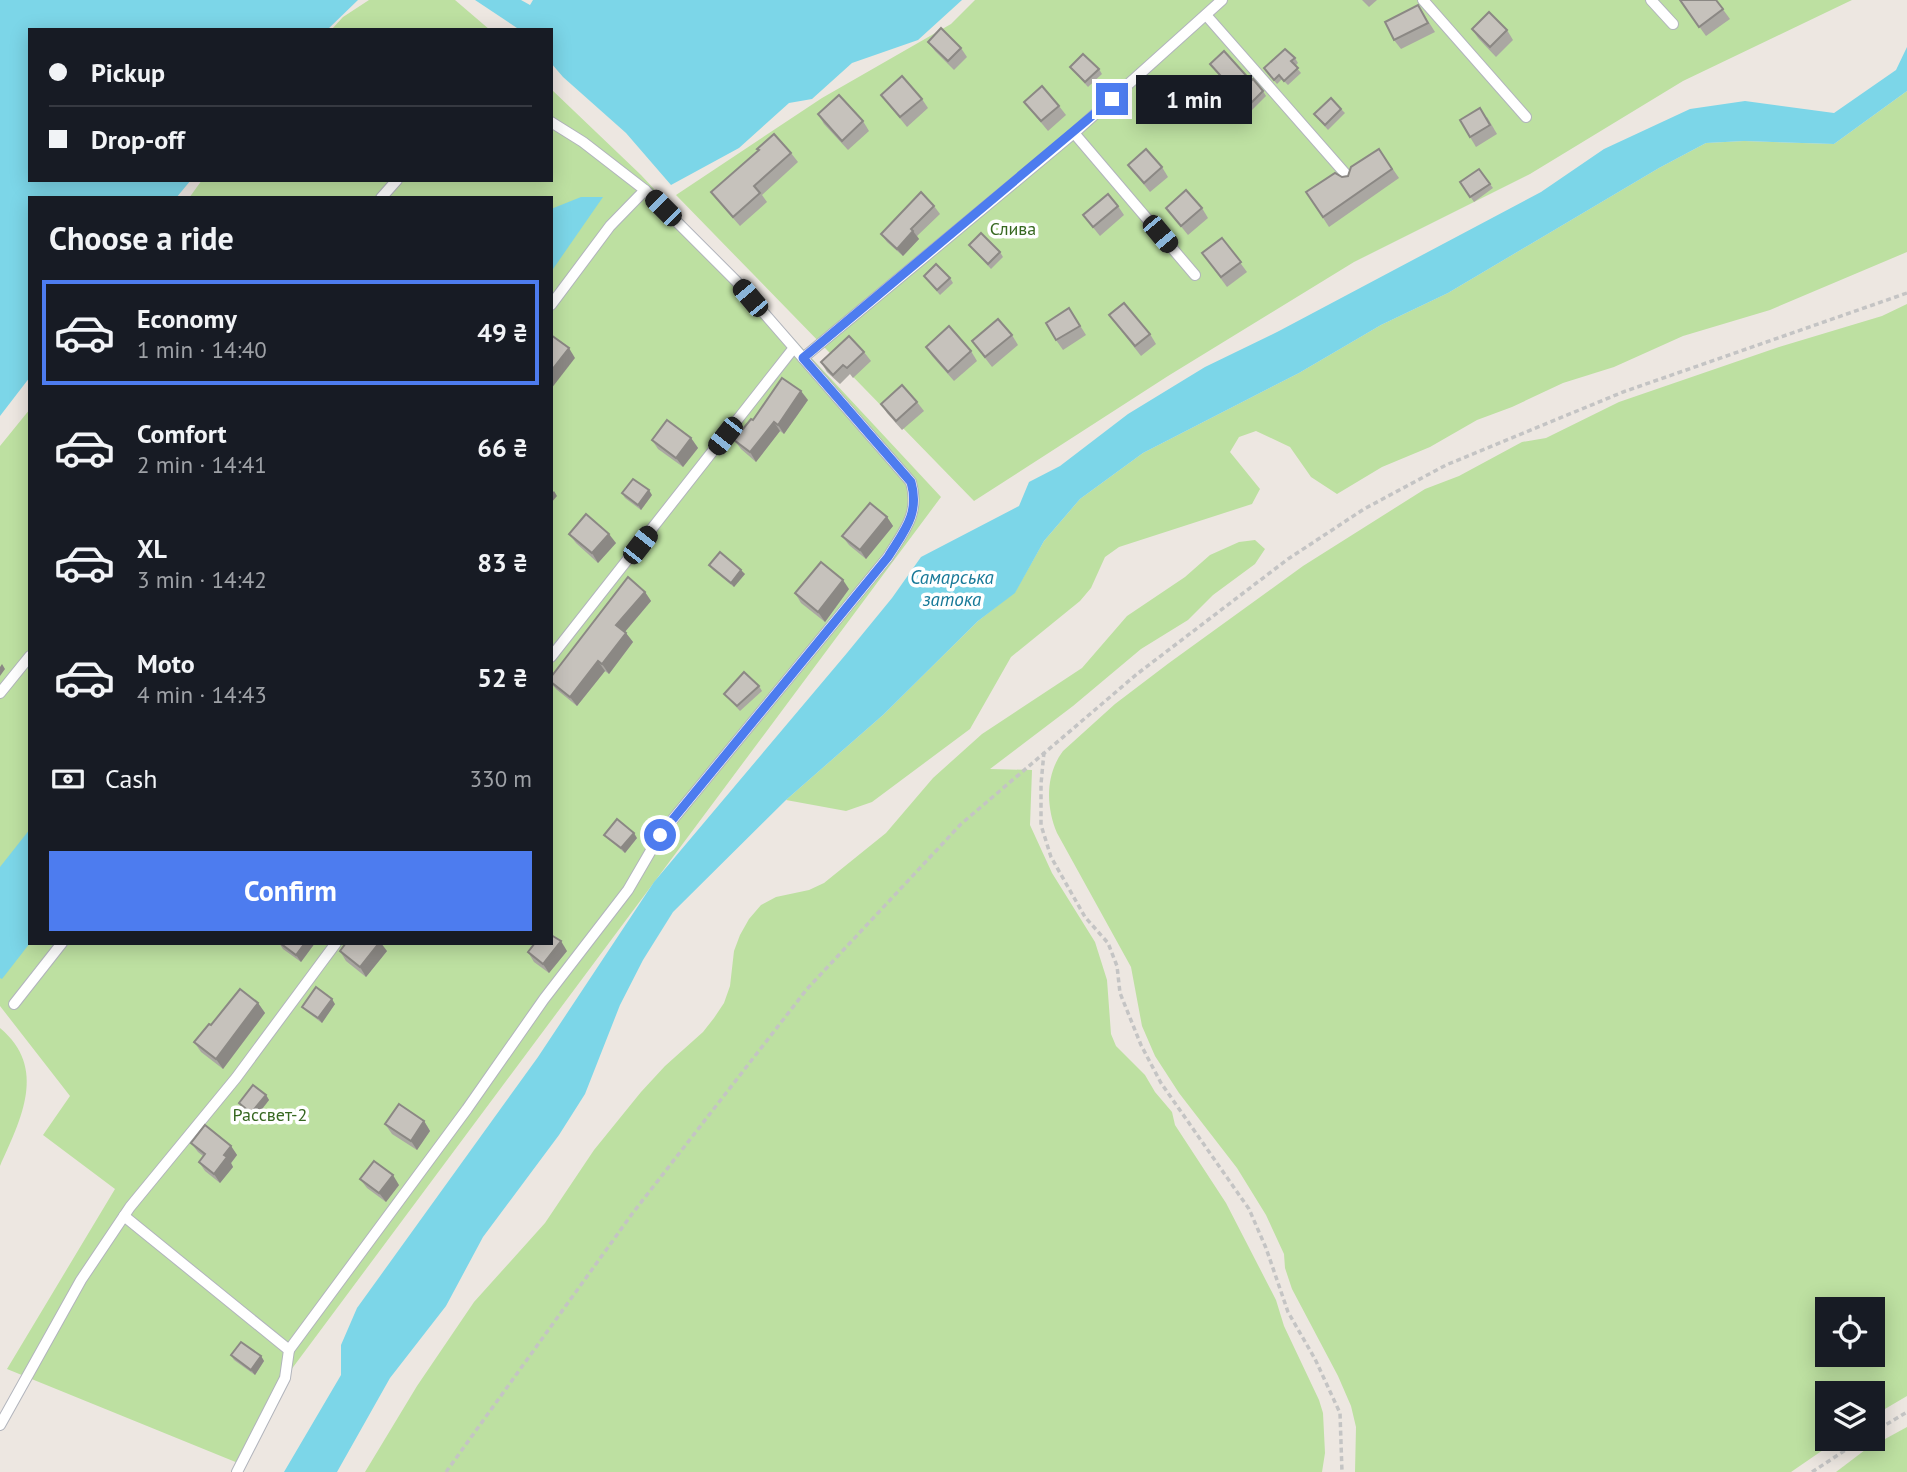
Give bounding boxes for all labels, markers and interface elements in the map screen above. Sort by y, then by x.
text: Pickup [91,56,165,89]
callout: 1 min [1136,74,1252,124]
route end [1096,83,1128,115]
text: 1 min [1166,85,1222,114]
text: Drop-off [91,123,185,156]
car [641,186,686,230]
car [1139,211,1182,257]
text: Choose a ride [49,217,234,259]
park label: Слива [990,217,1036,240]
car [729,275,772,321]
icon: car [53,301,116,364]
text: Economy [137,302,237,335]
text: 49 ₴ [477,316,528,349]
text: 1 min · 14:40 [137,335,267,364]
car [704,413,747,459]
icon: car [53,416,116,479]
text: Comfort [137,417,227,450]
text: 66 ₴ [477,431,528,464]
text: 2 min · 14:41 [137,450,267,479]
car [619,522,662,568]
icon: car [53,531,116,594]
text: XL [137,532,167,565]
text: 83 ₴ [477,546,528,579]
text: 3 min · 14:42 [137,565,267,594]
water label: Самарська затока [910,565,995,611]
icon: car [53,646,116,709]
text: Moto [137,647,195,680]
text: 52 ₴ [477,661,528,694]
text: 4 min · 14:43 [137,680,267,709]
icon: cash [49,760,87,798]
text: Cash [105,762,157,795]
text: 330 m [470,764,532,793]
route start [644,819,676,851]
button: Confirm [49,851,532,931]
park label: Рассвет-2 [233,1103,307,1126]
map controls [1815,1297,1885,1451]
button: locate [1815,1297,1885,1367]
button: layers [1815,1381,1885,1451]

